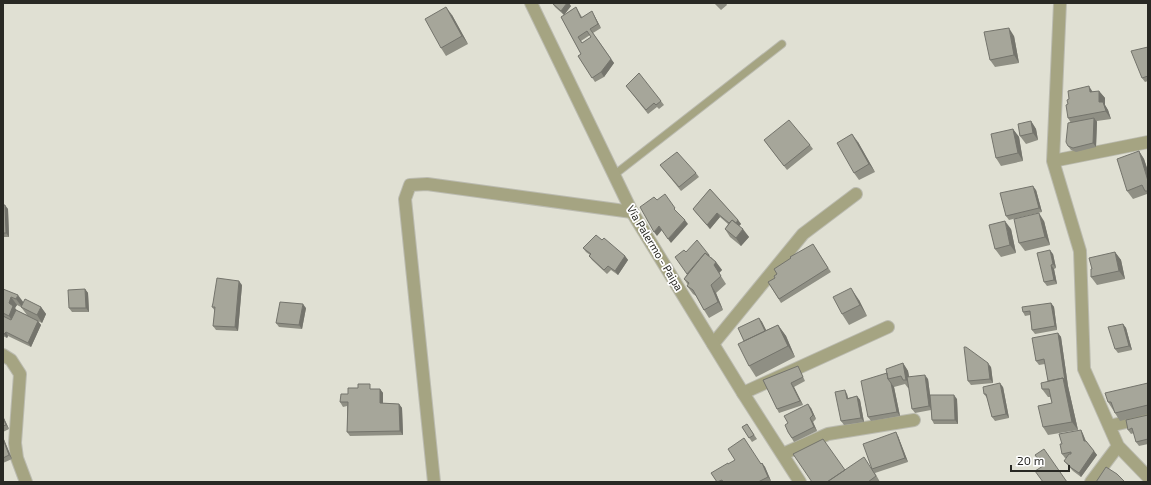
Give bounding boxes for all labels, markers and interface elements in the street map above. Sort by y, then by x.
street label: Vía Palermo - Paipa [625,203,686,293]
scale bar [1011,447,1069,473]
text: 20 m [1017,453,1044,467]

